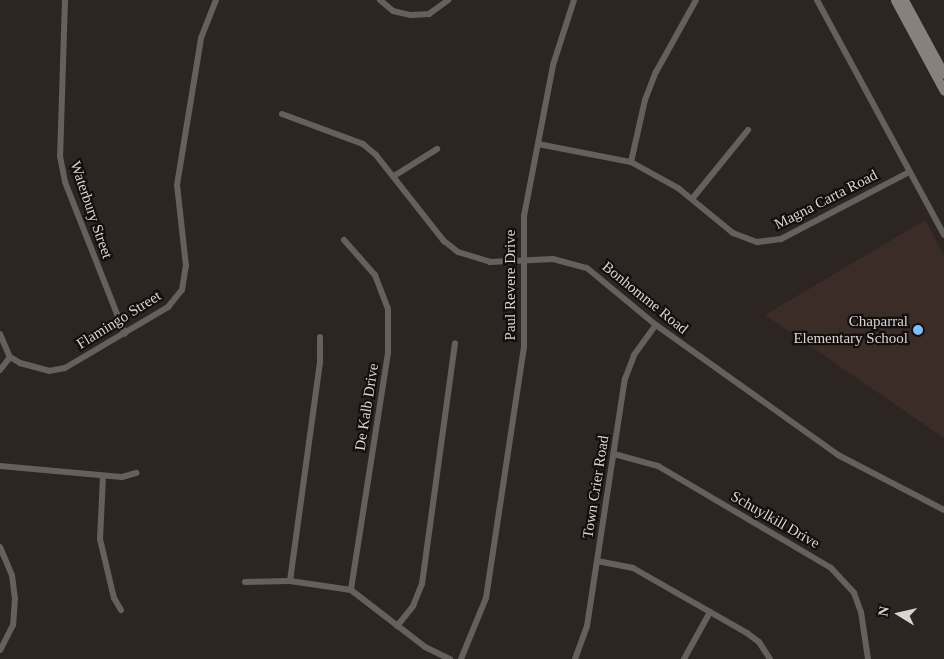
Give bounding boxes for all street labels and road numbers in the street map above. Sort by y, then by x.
street label: Waterbury Street [66,159,116,261]
street label: Magna Carta Road [771,166,881,234]
street label: Paul Revere Drive [502,230,520,340]
street label: Bonhomme Road [598,258,692,338]
street label: Flamingo Street [73,287,165,353]
street label: De Kalb Drive [351,362,383,452]
street label: Town Crier Road [579,434,613,540]
street label: Schuylkill Drive [727,487,823,553]

